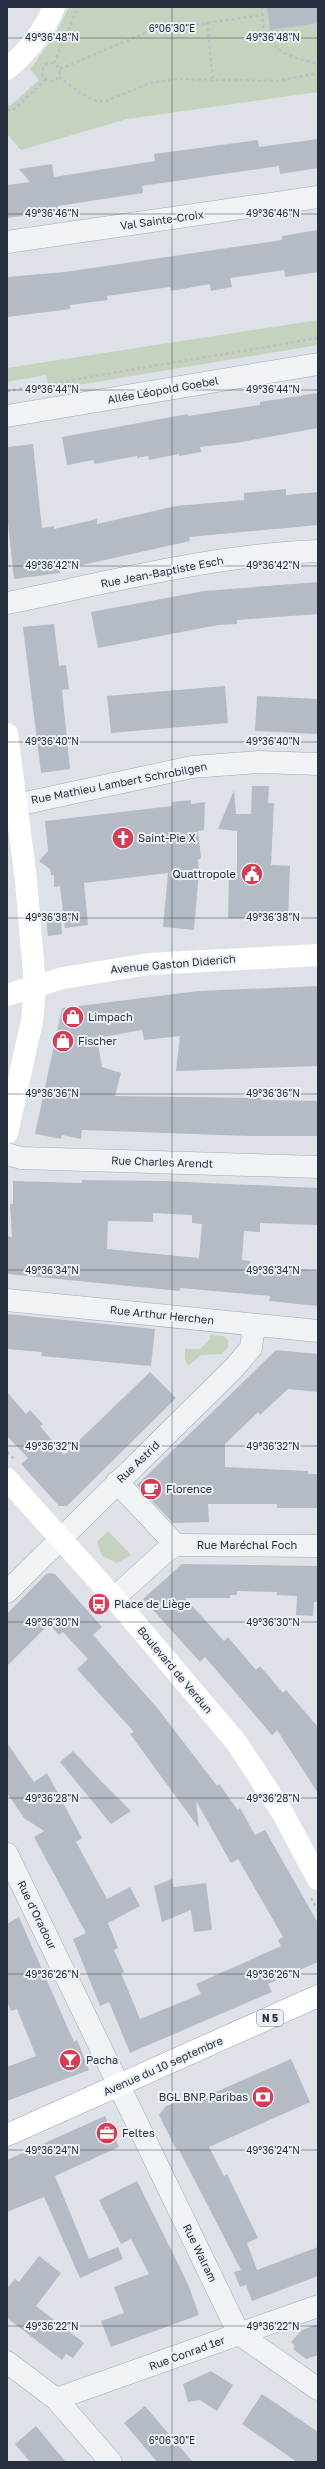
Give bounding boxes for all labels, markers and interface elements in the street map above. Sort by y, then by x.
text: 6°06'30"E [149,22,195,34]
text: 49°36'48"N [25,31,79,43]
text: 49°36'48"N [246,31,300,43]
text: 49°36'46"N [25,207,79,219]
street label: Val Sainte-Croix [119,207,205,232]
text: 49°36'46"N [246,207,300,219]
street label: Allée Léopold Goebel [106,373,220,406]
text: 49°36'44"N [25,383,79,395]
text: 49°36'44"N [246,383,300,395]
street label: Rue Jean-Baptiste Esch [99,553,225,590]
text: 49°36'42"N [25,559,79,571]
text: 49°36'42"N [246,559,300,571]
text: 49°36'40"N [25,735,79,747]
text: 49°36'40"N [246,735,300,747]
street label: Rue Mathieu Lambert Schrobilgen [30,759,208,806]
church icon: Saint-Pie X [110,825,136,851]
place label: Saint-Pie X [138,831,196,844]
public building icon: Quattropole [239,861,265,887]
place label: Quattropole [172,867,236,880]
text: 49°36'38"N [25,911,79,923]
text: 49°36'38"N [246,911,300,923]
street label: Avenue Gaston Diderich [110,952,236,975]
shop icon: Limpach [60,1004,86,1030]
place label: Limpach [88,1010,133,1023]
shop icon: Fischer [50,1028,76,1054]
place label: Fischer [78,1034,117,1047]
text: 49°36'36"N [25,1087,79,1099]
text: 49°36'36"N [246,1087,300,1099]
street label: Rue Charles Arendt [111,1153,213,1170]
text: 49°36'34"N [25,1264,79,1276]
text: 49°36'34"N [246,1264,300,1276]
street label: Rue Arthur Herchen [109,1303,215,1326]
street label: Rue Astrid [114,1438,162,1485]
text: 49°36'32"N [25,1440,79,1452]
text: 49°36'32"N [246,1440,300,1452]
cafe icon: Florence [138,1476,164,1502]
place label: Florence [166,1482,212,1495]
street label: Rue Maréchal Foch [197,1538,297,1551]
bus stop icon: Place de Liège [86,1591,112,1617]
place label: Place de Liège [114,1597,191,1610]
text: 49°36'30"N [25,1616,79,1628]
text: 49°36'30"N [246,1616,300,1628]
street label: Boulevard de Verdun [135,1624,215,1716]
text: 49°36'28"N [25,1792,79,1804]
text: 49°36'28"N [246,1792,300,1804]
street label: Rue d'Oradour [15,1878,60,1952]
text: 49°36'26"N [25,1968,79,1980]
text: 49°36'26"N [246,1968,300,1980]
road number: N 5 [257,2010,283,2026]
street label: Avenue du 10 septembre [101,2033,225,2098]
bar icon: Pacha [57,2047,83,2073]
place label: Pacha [86,2053,118,2066]
bank icon: BGL BNP Paribas [250,2084,276,2110]
place label: BGL BNP Paribas [159,2090,248,2103]
office icon: Feltes [94,2120,120,2146]
place label: Feltes [122,2126,155,2139]
text: 49°36'24"N [25,2144,79,2156]
text: 49°36'24"N [246,2144,300,2156]
street label: Rue Walram [181,2222,220,2284]
text: 49°36'22"N [25,2320,79,2332]
text: 49°36'22"N [246,2320,300,2332]
street label: Rue Conrad 1er [147,2333,227,2372]
text: 6°06'30"E [149,2434,195,2446]

